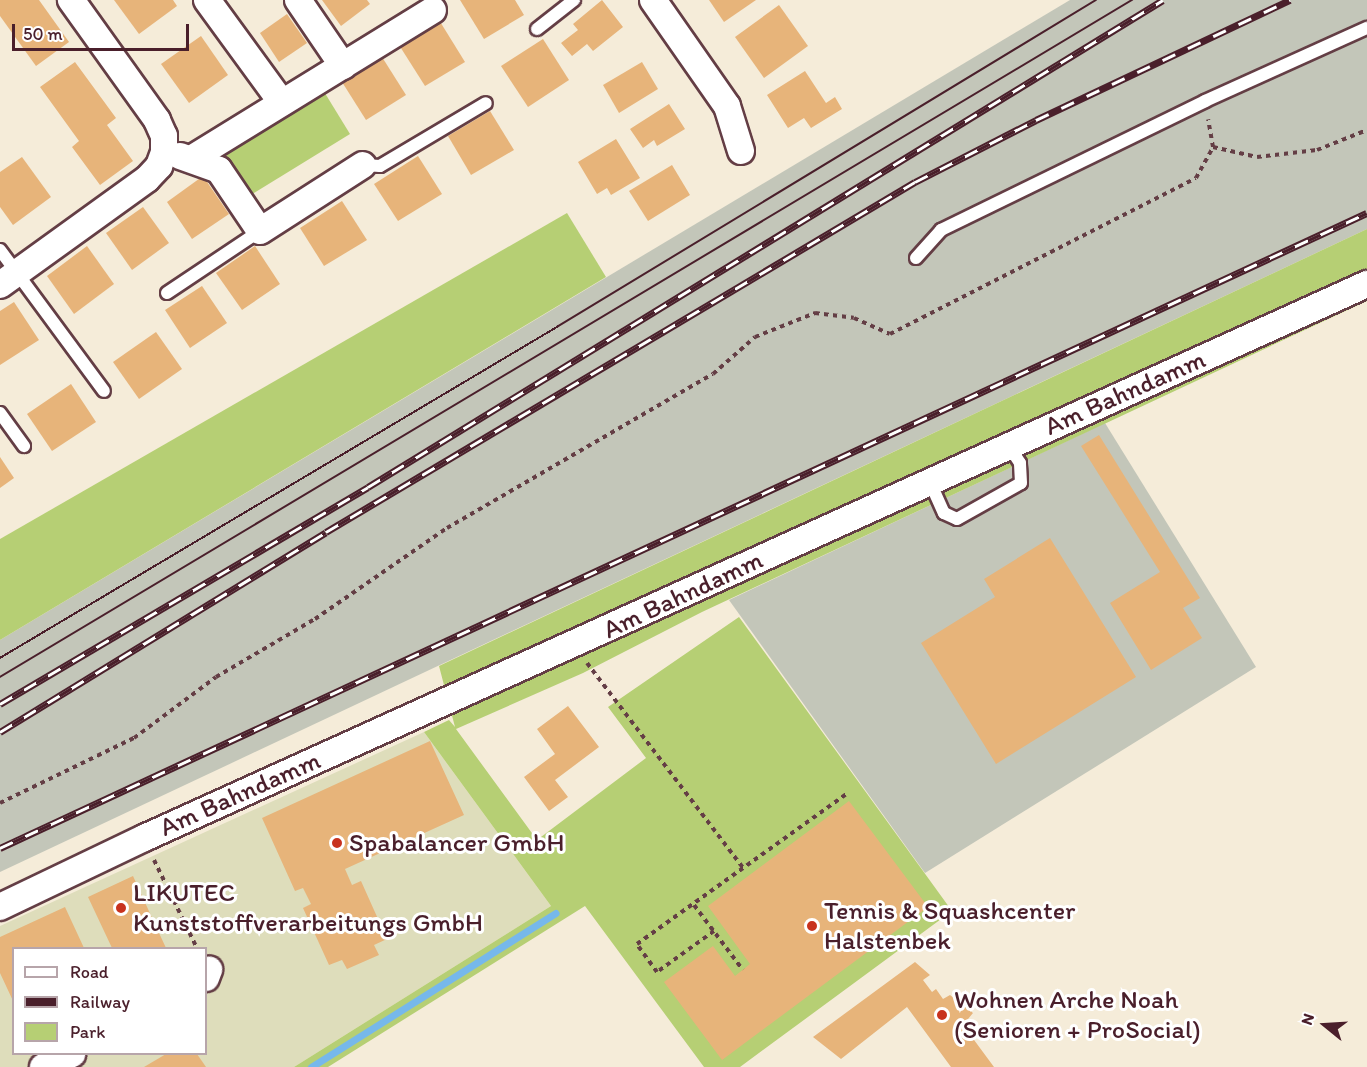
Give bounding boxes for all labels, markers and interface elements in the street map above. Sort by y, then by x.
scale bar [15,12,192,50]
text: 50 m [23,23,63,45]
street label: Am Bahndamm [1040,344,1210,442]
street label: Am Bahndamm [598,544,768,646]
street label: Am Bahndamm [155,745,325,843]
place label: Spabalancer GmbH [349,827,564,859]
marker: Spabalancer GmbH [330,836,344,850]
place label: LIKUTEC Kunststoffverarbeitungs GmbH [133,877,484,939]
place label: Tennis & Squashcenter Halstenbek [824,895,1075,957]
marker: LIKUTEC Kunststoffverarbeitungs GmbH [114,901,128,915]
marker: Tennis & Squashcenter Halstenbek [805,919,819,933]
legend [12,947,207,1055]
text: Road [70,961,109,983]
place label: Wohnen Arche Noah (Senioren + ProSocial) [954,984,1201,1046]
text: Railway [70,991,130,1013]
north arrow [1295,995,1355,1055]
marker: Wohnen Arche Noah (Senioren + ProSocial) [935,1008,949,1022]
text: N [1297,1011,1318,1027]
text: Park [70,1021,105,1043]

